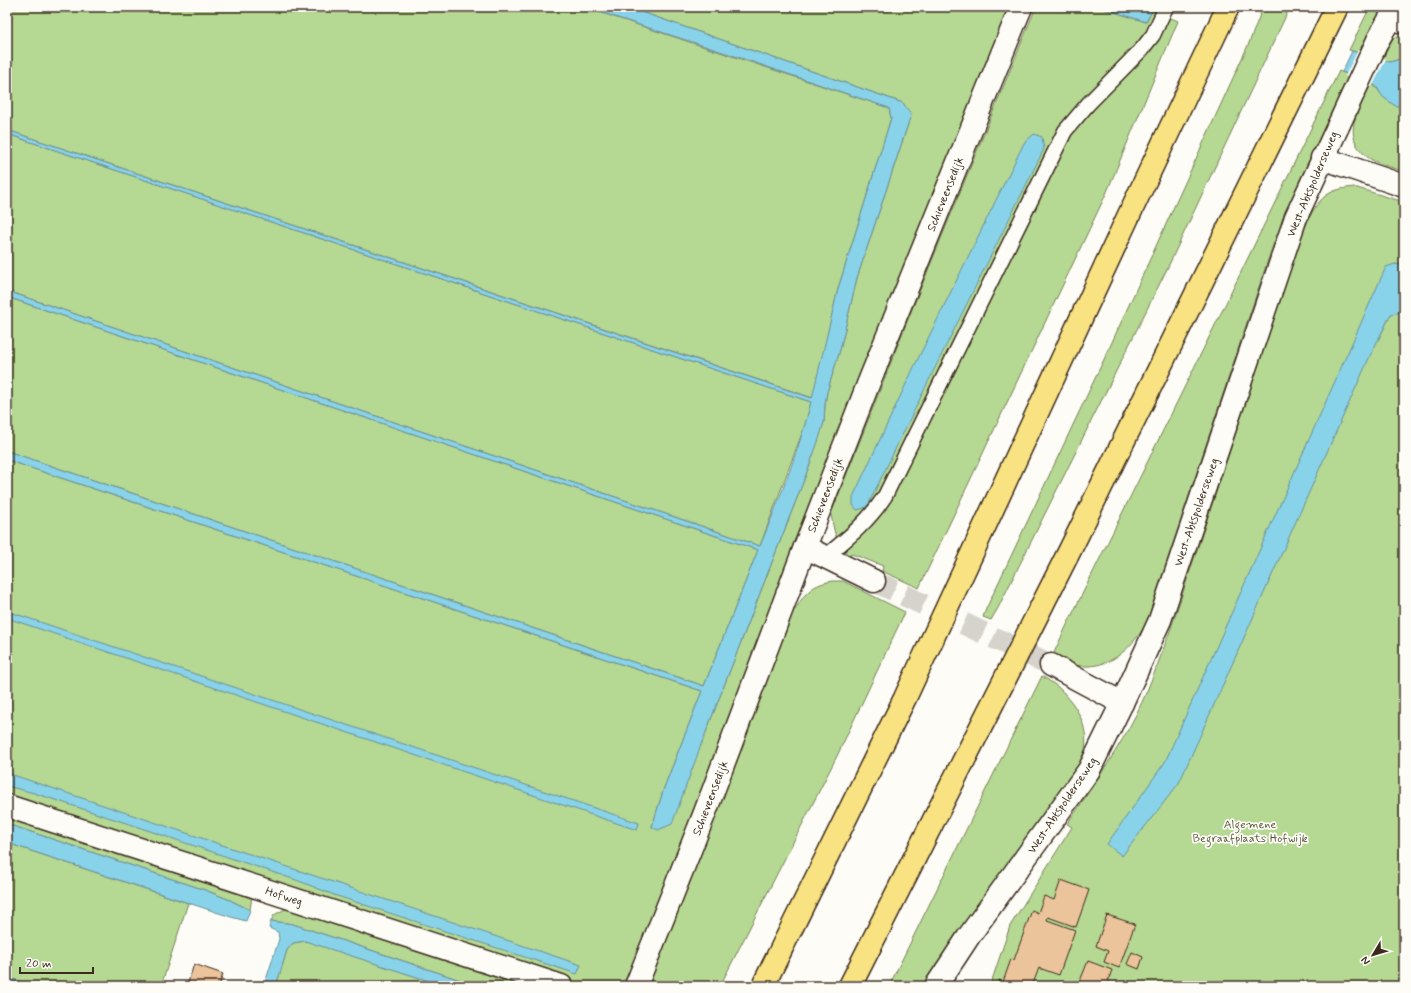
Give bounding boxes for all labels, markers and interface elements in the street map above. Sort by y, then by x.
street label: West-Abtspolderseweg [1283,129,1342,240]
street label: Schieveensedijk [924,155,968,234]
street label: Schieveensedijk [804,456,848,535]
street label: West-Abtspolderseweg [1171,456,1223,569]
street label: West-Abtspolderseweg [1024,754,1101,857]
street label: Schieveensedijk [689,759,733,838]
park label: Algemene Begraafplaats Hofwijk [1192,817,1308,848]
street label: Hofweg [263,883,304,910]
north arrow [1353,935,1393,975]
scale bar [20,949,93,975]
text: N [1358,953,1374,968]
text: 20 m [26,956,52,972]

